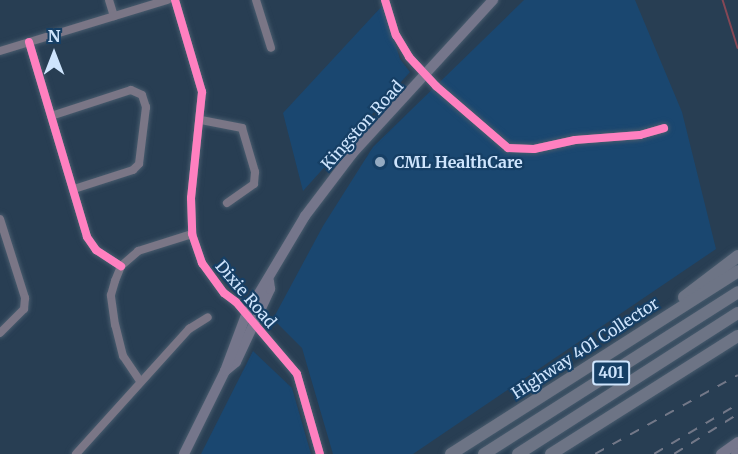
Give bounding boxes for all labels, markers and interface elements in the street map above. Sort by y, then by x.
north arrow [24,24,84,84]
text: N [48,26,60,46]
street label: Kingston Road [317,77,407,173]
place label: CML HealthCare [394,152,523,172]
marker: CML HealthCare [371,153,389,171]
street label: Dixie Road [212,256,280,332]
street label: Highway 401 Collector [508,293,662,403]
road number: 401 [592,361,630,385]

